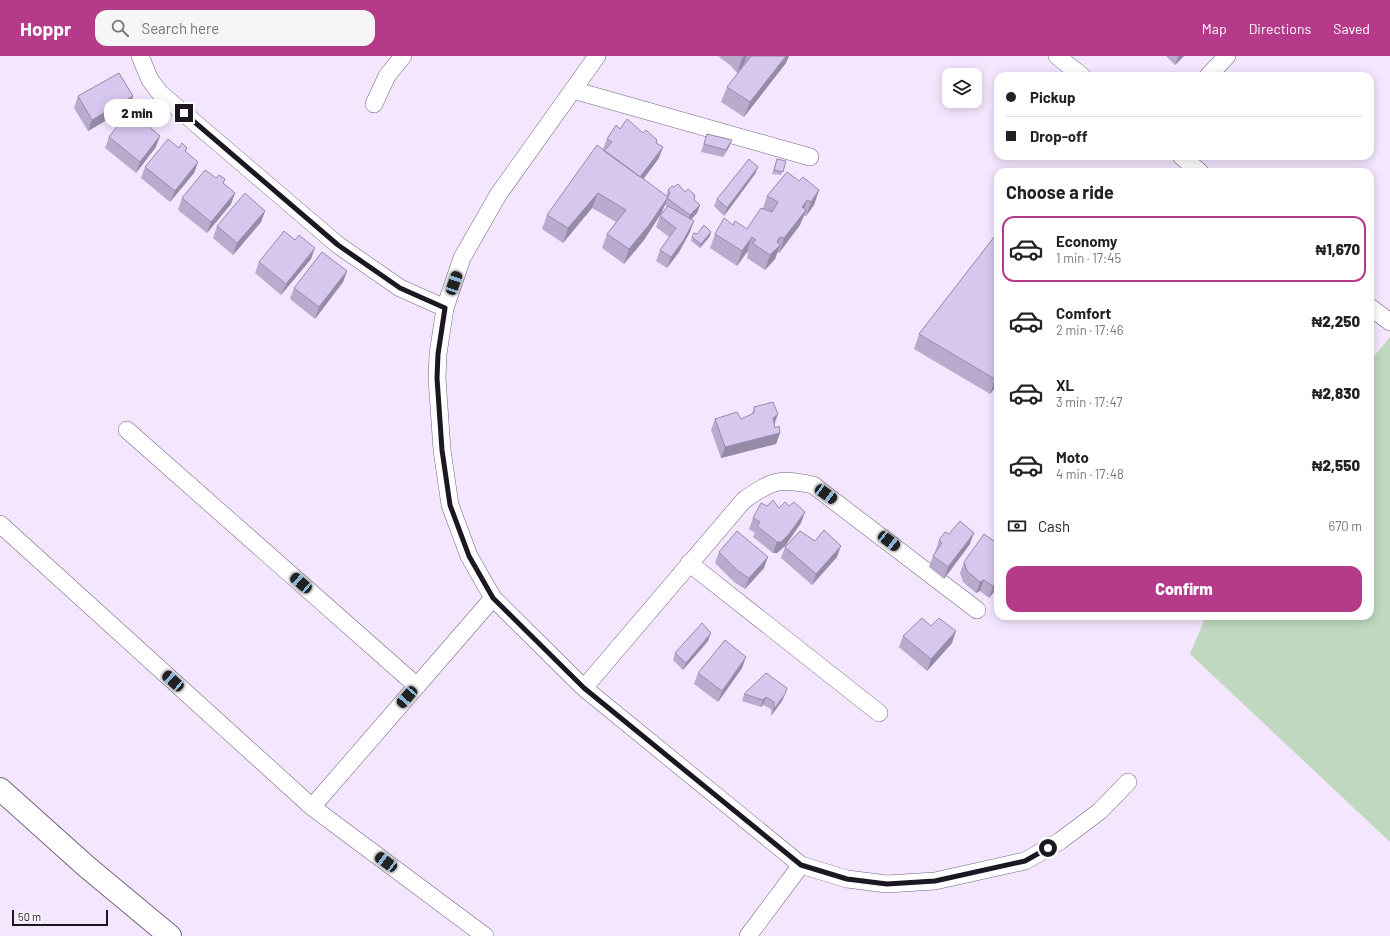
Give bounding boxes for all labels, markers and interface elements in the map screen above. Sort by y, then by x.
search box [95,10,375,46]
text: Hoppr [20,17,71,40]
icon: search [109,17,131,39]
text: Search here [141,19,219,37]
text: Map [1202,20,1227,37]
text: Directions [1249,20,1311,37]
text: Saved [1333,20,1370,37]
map controls [942,68,982,108]
button: layers [942,68,982,108]
text: Pickup [1030,88,1076,106]
callout: 2 min [104,99,170,127]
route end [175,104,193,122]
text: 2 min [121,105,153,121]
text: Drop-off [1030,127,1088,145]
text: Choose a ride [1006,181,1114,203]
icon: car [1008,231,1044,267]
text: Economy [1056,232,1117,250]
text: ₦1,670 [1316,240,1360,258]
text: 1 min · 17:45 [1056,250,1121,266]
car [444,270,464,296]
icon: car [1008,303,1044,339]
text: Comfort [1056,304,1111,322]
text: ₦2,250 [1311,312,1360,330]
text: 2 min · 17:46 [1056,322,1124,338]
icon: car [1008,375,1044,411]
text: XL [1056,376,1074,394]
text: ₦2,830 [1312,384,1360,402]
text: 3 min · 17:47 [1056,394,1122,410]
icon: car [1008,447,1044,483]
text: Moto [1056,448,1089,466]
text: ₦2,550 [1312,456,1360,474]
text: 4 min · 17:48 [1056,466,1124,482]
car [813,482,839,506]
icon: cash [1006,515,1028,537]
text: Cash [1038,517,1070,535]
text: 670 m [1328,518,1362,534]
car [876,529,902,553]
button: Confirm [1006,566,1362,612]
car [288,571,314,595]
car [160,669,186,693]
car [395,684,419,710]
route start [1039,839,1057,857]
car [373,850,399,874]
scale bar [12,908,108,927]
text: 50 m [18,910,41,923]

